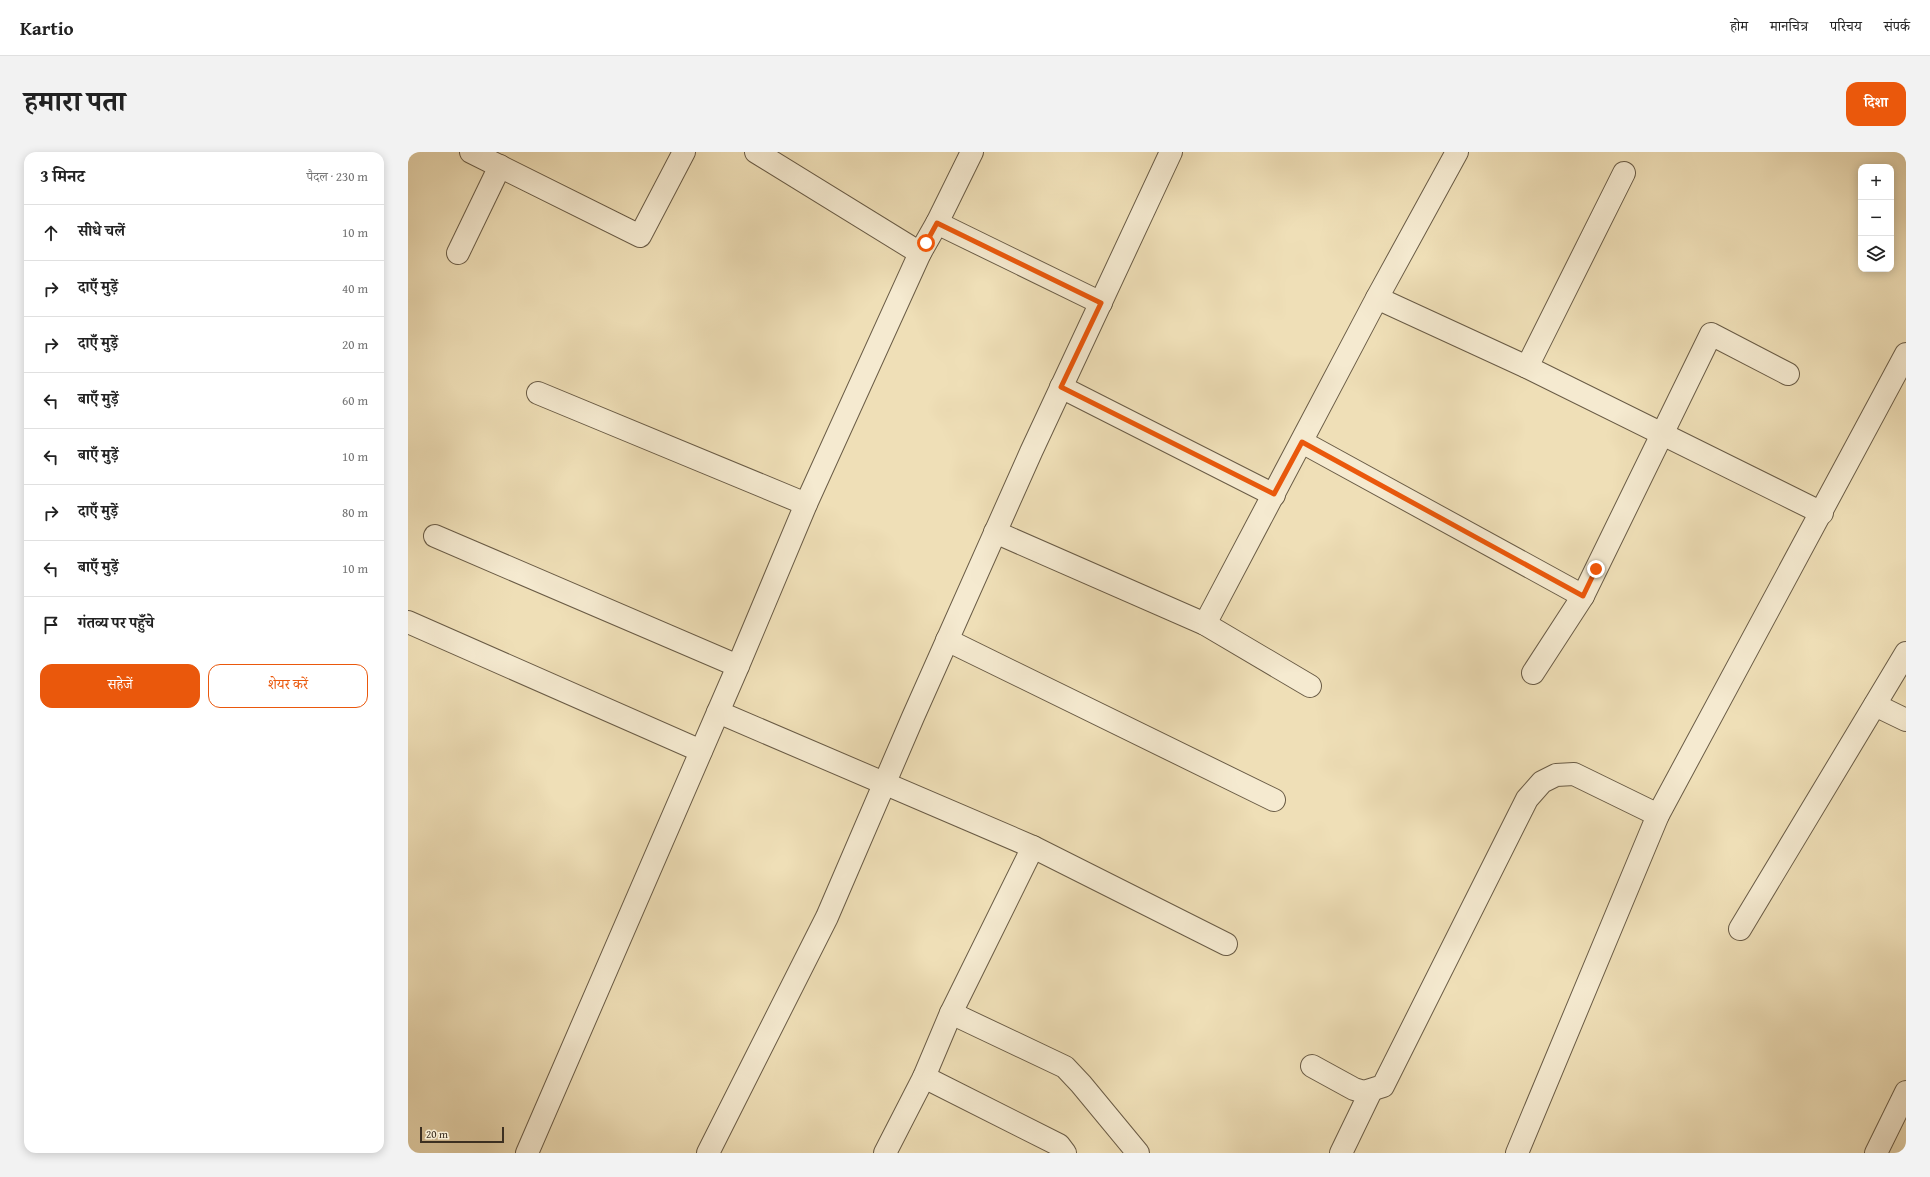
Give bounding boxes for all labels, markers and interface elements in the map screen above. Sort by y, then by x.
text: Kartio [20,14,74,42]
text: होम [1730,16,1748,36]
text: मानचित्र [1770,16,1808,36]
text: परिचय [1830,16,1862,36]
text: संपर्क [1884,16,1910,36]
text: हमारा पता [24,80,125,121]
button: दिशा [1846,82,1906,126]
text: 3 मिनट [40,163,85,188]
map controls [1858,164,1894,272]
button: + [1858,164,1894,200]
text: पैदल · 230 m [307,167,368,186]
button: − [1858,200,1894,236]
text: सीधे चलें [78,220,125,241]
icon: ahead [40,222,62,244]
text: 10 m [342,223,368,242]
route start [917,234,935,252]
button: layers [1858,236,1894,272]
text: दाएँ मुड़ें [78,276,118,297]
icon: right [40,278,62,300]
text: 40 m [342,279,368,298]
text: दाएँ मुड़ें [78,332,118,353]
icon: right [40,334,62,356]
text: 20 m [342,335,368,354]
text: बाएँ मुड़ें [78,388,119,409]
icon: left [40,390,62,412]
text: 60 m [342,391,368,410]
text: बाएँ मुड़ें [78,444,119,465]
icon: left [40,446,62,468]
text: 10 m [342,447,368,466]
text: दाएँ मुड़ें [78,500,118,521]
icon: right [40,502,62,524]
text: 80 m [342,503,368,522]
text: बाएँ मुड़ें [78,556,119,577]
icon: left [40,558,62,580]
text: 10 m [342,559,368,578]
route end [1587,560,1605,578]
text: गंतव्य पर पहुँचे [78,612,154,633]
icon: arrive [40,614,62,636]
button: सहेजें [40,664,200,708]
button: शेयर करें [208,664,368,708]
scale bar [420,1125,504,1144]
text: 20 m [426,1126,448,1142]

